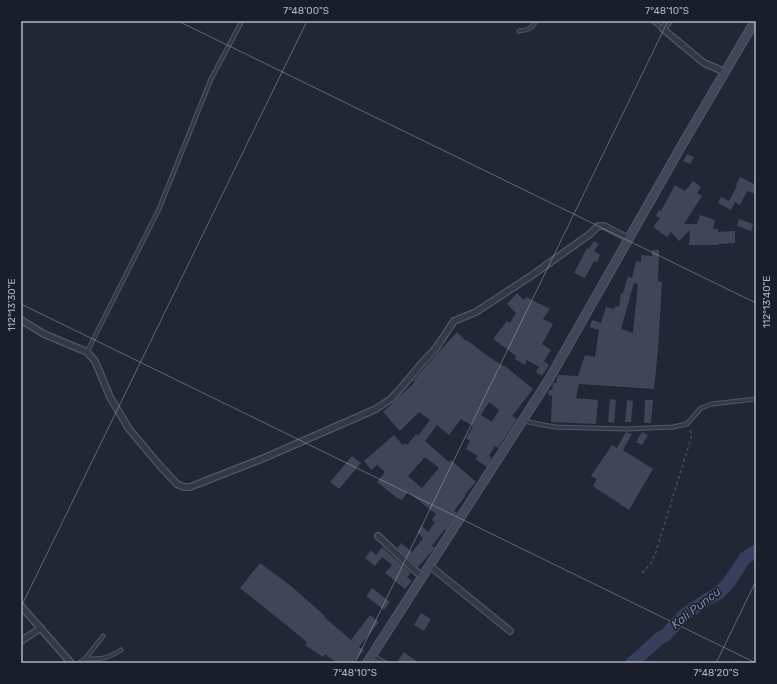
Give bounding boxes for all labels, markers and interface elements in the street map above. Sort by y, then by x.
text: 7°48'00"S [283,5,329,17]
text: 7°48'10"S [645,5,689,17]
text: 112°13'40"E [761,276,773,328]
text: 112°13'30"E [6,279,18,331]
water label: Kali Puncu [668,584,724,632]
text: 7°48'10"S [333,667,377,679]
text: 7°48'20"S [693,667,739,679]

